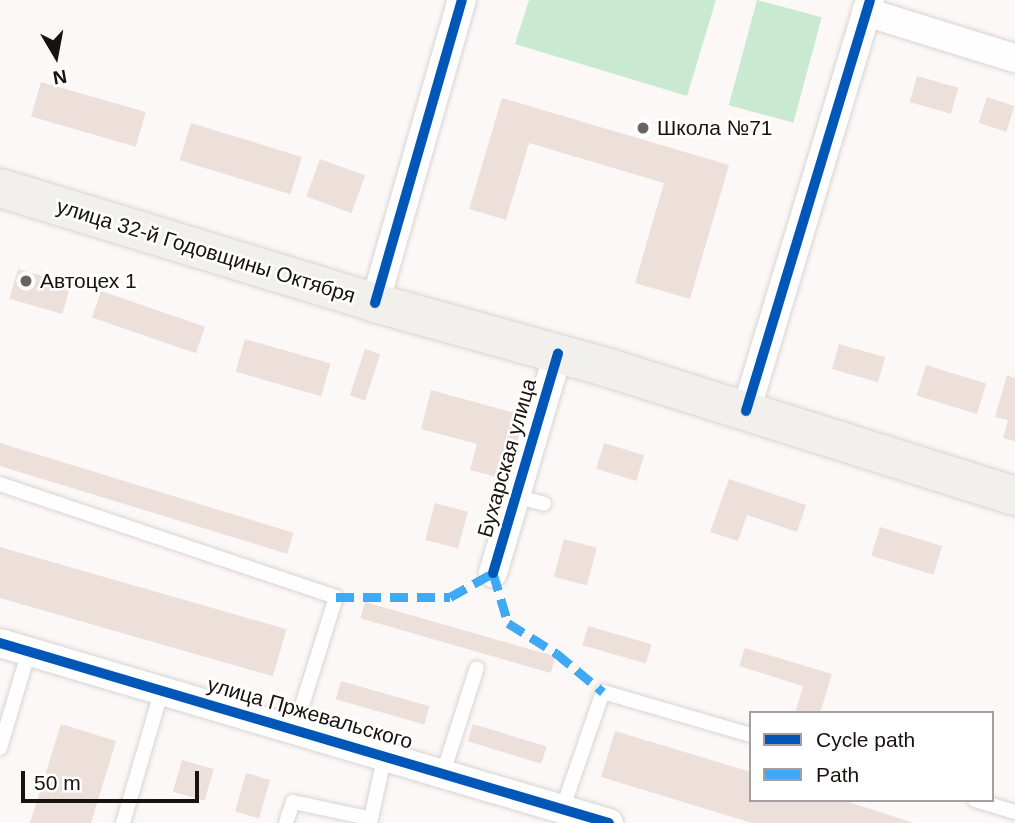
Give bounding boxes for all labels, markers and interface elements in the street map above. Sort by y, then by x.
north arrow [21,21,91,91]
text: N [51,66,68,89]
place label: Школа №71 [657,115,773,141]
marker: Школа №71 [635,120,651,136]
street label: улица 32-й Годовщины Октября [54,194,358,308]
place label: Автоцех 1 [40,268,137,294]
marker: Автоцех 1 [18,273,34,289]
street label: Бухарская улица [472,376,542,540]
street label: улица Пржевальского [204,672,416,754]
legend [749,711,994,802]
text: Cycle path [816,728,915,751]
scale bar [24,756,203,800]
text: Path [816,763,859,786]
text: 50 m [34,771,81,794]

